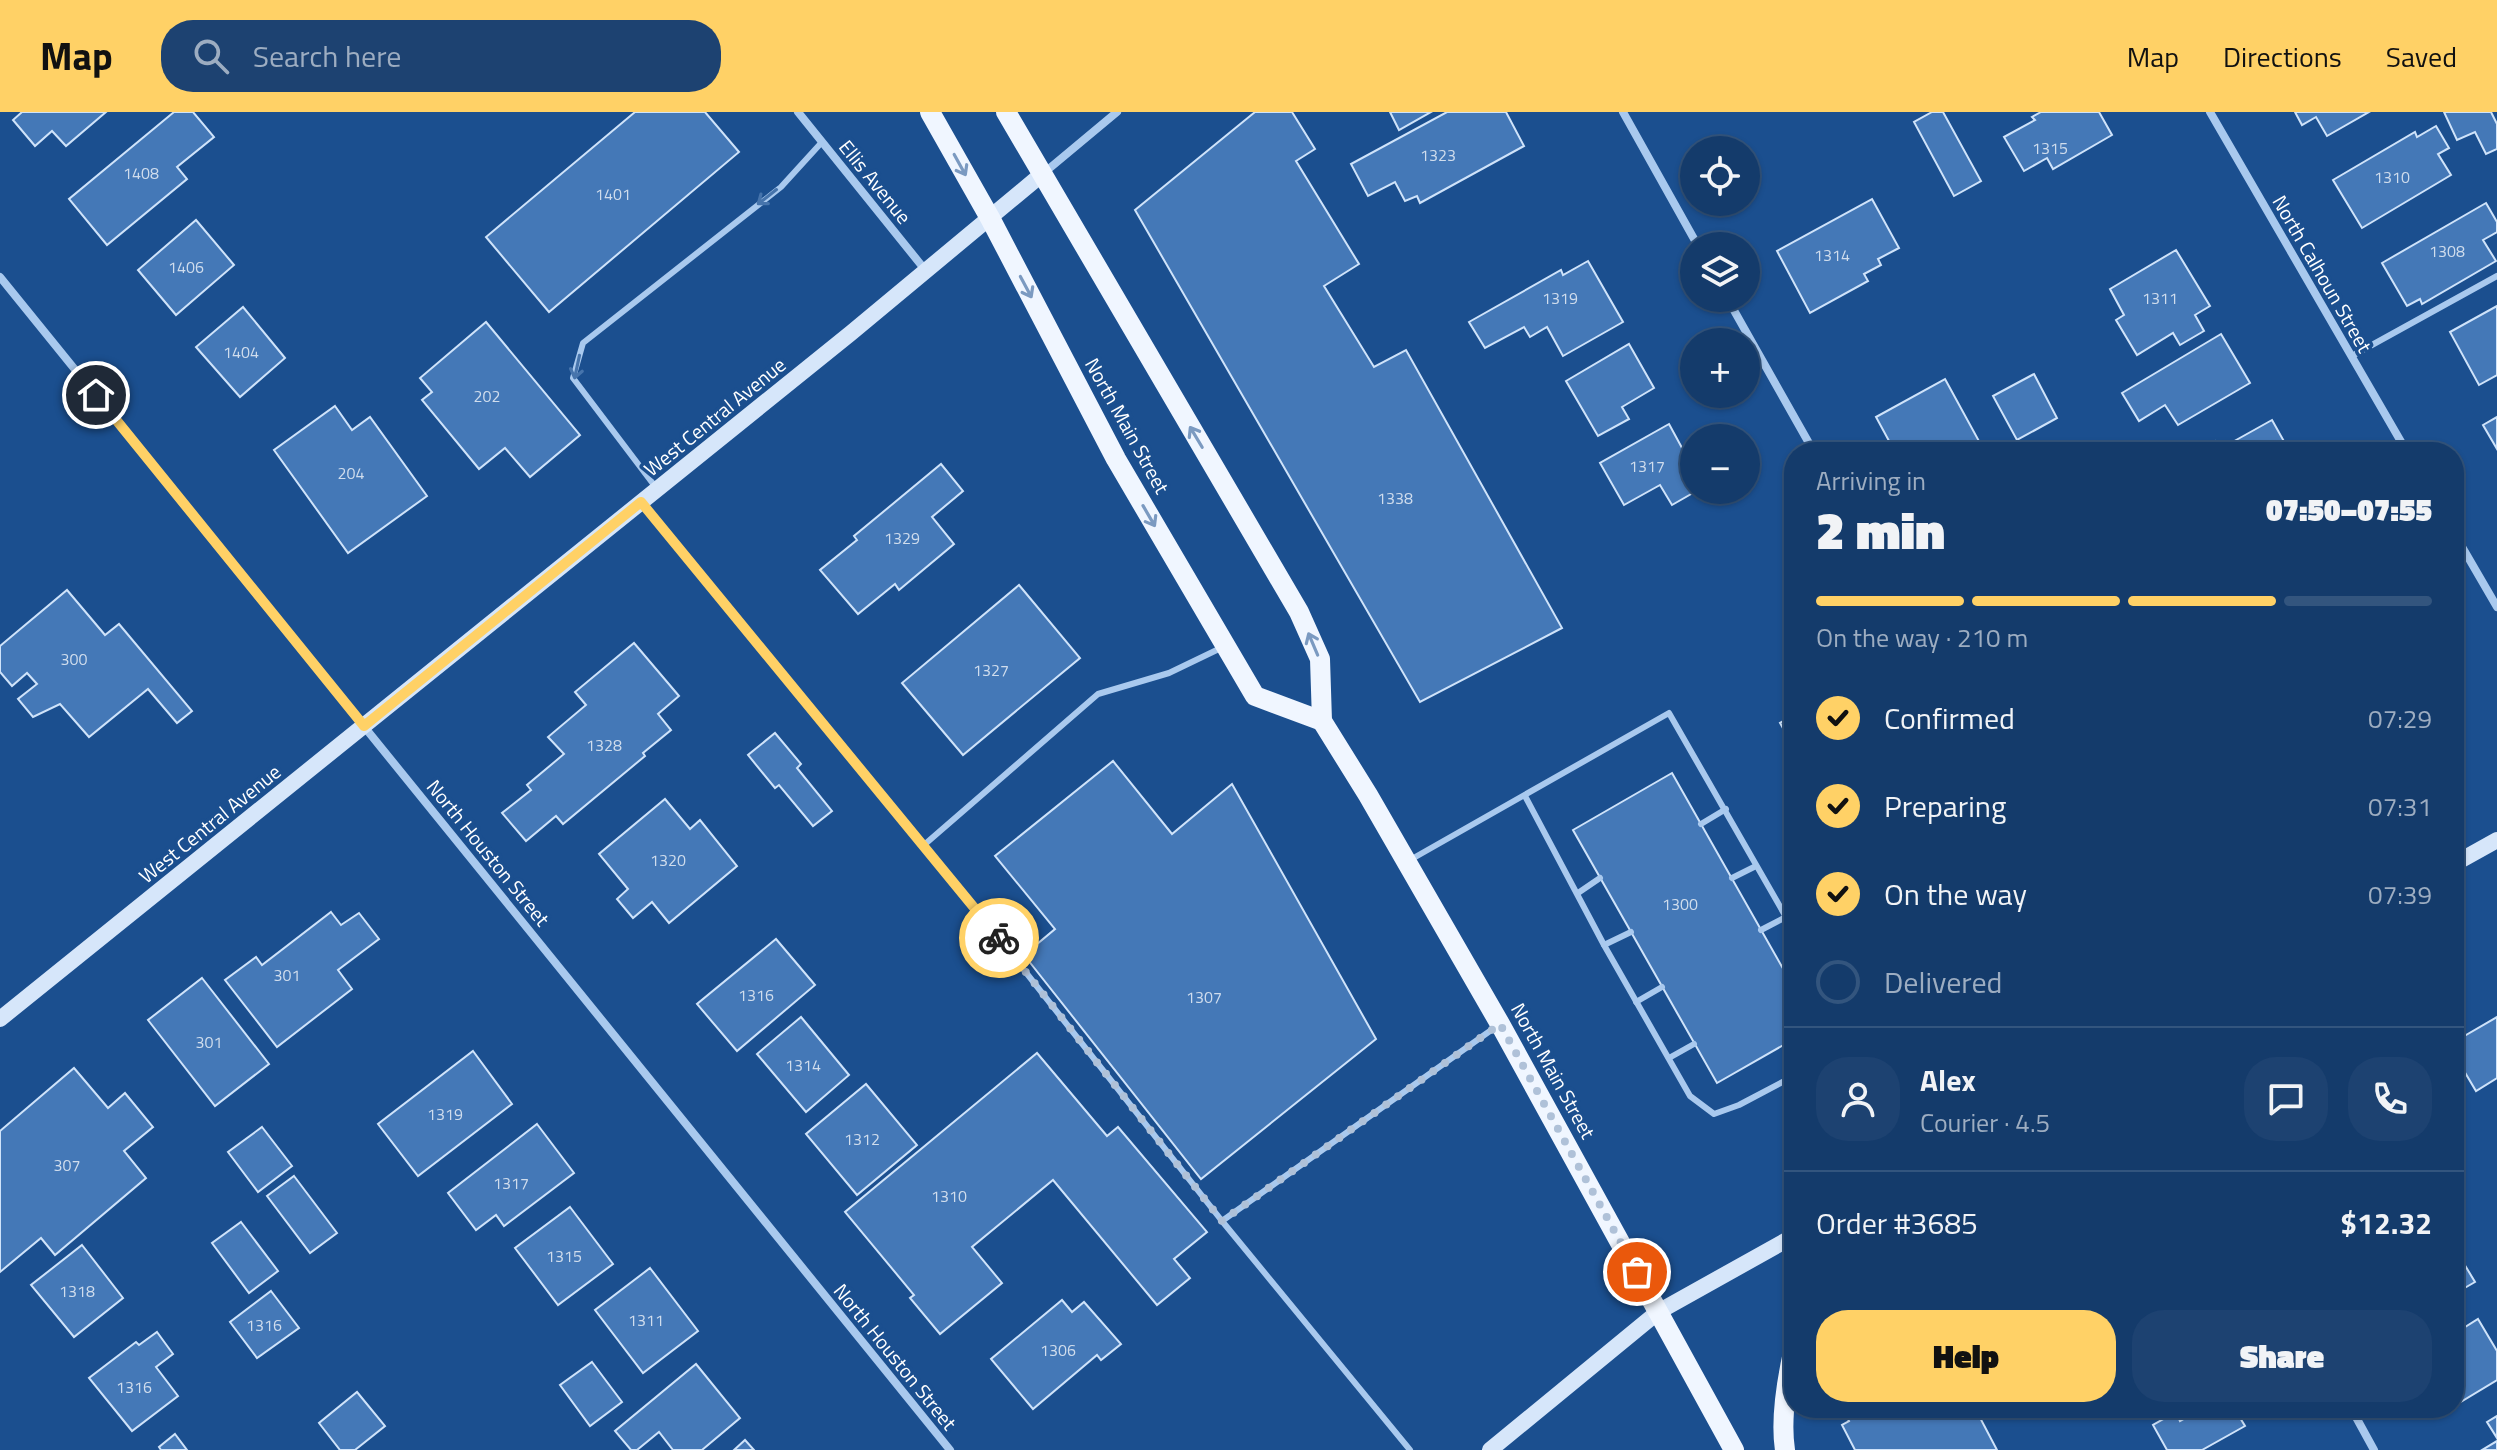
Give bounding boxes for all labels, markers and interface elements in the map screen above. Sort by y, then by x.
search box [161,20,721,92]
text: Map [40,27,113,85]
text: Search here [253,33,402,79]
icon: search [189,34,233,78]
text: Map [2127,35,2179,78]
text: Directions [2223,35,2342,78]
text: Saved [2386,35,2457,78]
street label: Ellis Avenue [832,133,919,231]
map controls [1680,136,1760,504]
button: locate [1680,136,1760,216]
house number: 1315 [2032,136,2068,160]
house number: 1323 [1420,143,1456,167]
one-way arrow [952,153,968,176]
house number: 1408 [123,161,159,185]
house number: 1310 [2374,165,2410,189]
house number: 1401 [595,182,631,206]
one-way arrow [757,189,778,206]
street label: North Calhoun Street [2265,189,2380,358]
button: layers [1680,232,1760,312]
house number: 1308 [2429,239,2465,263]
house number: 1314 [1814,243,1850,267]
house number: 1406 [168,255,204,279]
one-way arrow [1019,275,1035,299]
house number: 1319 [1542,286,1578,310]
house number: 1311 [2142,286,2178,310]
button: + [1680,328,1760,408]
house number: 1404 [223,340,259,364]
street label: West Central Avenue [637,349,792,484]
street label: North Main Street [1077,352,1178,499]
one-way arrow [569,353,584,379]
pin [62,361,130,429]
icon: home [74,373,118,417]
house number: 202 [474,384,500,408]
button: − [1680,424,1760,504]
one-way arrow [1188,426,1204,449]
house number: 1317 [1629,454,1665,478]
house number: 204 [338,461,364,485]
text: Arriving in [1816,461,1926,500]
house number: 1338 [1377,486,1413,510]
text: 07:50–07:55 [2266,487,2432,533]
text: 2 min [1816,490,1945,569]
one-way arrow [1142,504,1158,527]
house number: 1329 [884,526,920,550]
text: On the way · 210 m [1816,618,2028,657]
one-way arrow [1305,632,1320,657]
house number: 300 [61,647,87,671]
house number: 1327 [973,658,1009,682]
text: Confirmed [1884,695,2015,741]
icon: check [1816,696,1860,740]
text: 07:29 [2368,699,2432,738]
house number: 1328 [586,733,622,757]
street label: West Central Avenue [132,756,287,891]
street label: North Houston Street [419,773,557,933]
text: Preparing [1884,783,2006,829]
icon: check [1816,784,1860,828]
text: 07:31 [2368,787,2432,826]
house number: 1320 [650,848,686,872]
text: On the way [1884,871,2027,917]
icon: check [1816,872,1860,916]
text: 07:39 [2368,875,2432,914]
house number: 1300 [1662,892,1698,916]
courier [959,898,1039,978]
icon: bike [977,916,1021,960]
text: Delivered [1884,959,2002,1005]
house number: 301 [274,963,300,987]
house number: 1316 [738,983,774,1007]
house number: 1307 [1186,985,1222,1009]
street label: North Main Street [1503,997,1604,1144]
house number: 301 [196,1030,222,1054]
house number: 1314 [785,1053,821,1077]
button: person [1816,1057,1900,1141]
text: Alex [1920,1057,1976,1103]
button: chat [2244,1057,2328,1141]
button: phone [2348,1057,2432,1141]
house number: 1319 [427,1102,463,1126]
text: Courier · 4.5 [1920,1103,2050,1142]
house number: 1312 [844,1127,880,1151]
house number: 307 [54,1153,80,1177]
house number: 1317 [493,1171,529,1195]
house number: 1310 [931,1184,967,1208]
text: Order #3685 [1816,1200,1978,1246]
text: $12.32 [2340,1200,2432,1246]
pin [1603,1238,1671,1306]
house number: 1315 [546,1244,582,1268]
icon: bag [1615,1250,1659,1294]
street label: North Houston Street [826,1277,964,1437]
house number: 1318 [59,1279,95,1303]
house number: 1311 [628,1308,664,1332]
button: Help [1816,1310,2116,1402]
button: Share [2132,1310,2432,1402]
house number: 1316 [246,1313,282,1337]
house number: 1306 [1040,1338,1076,1362]
house number: 1316 [116,1375,152,1399]

